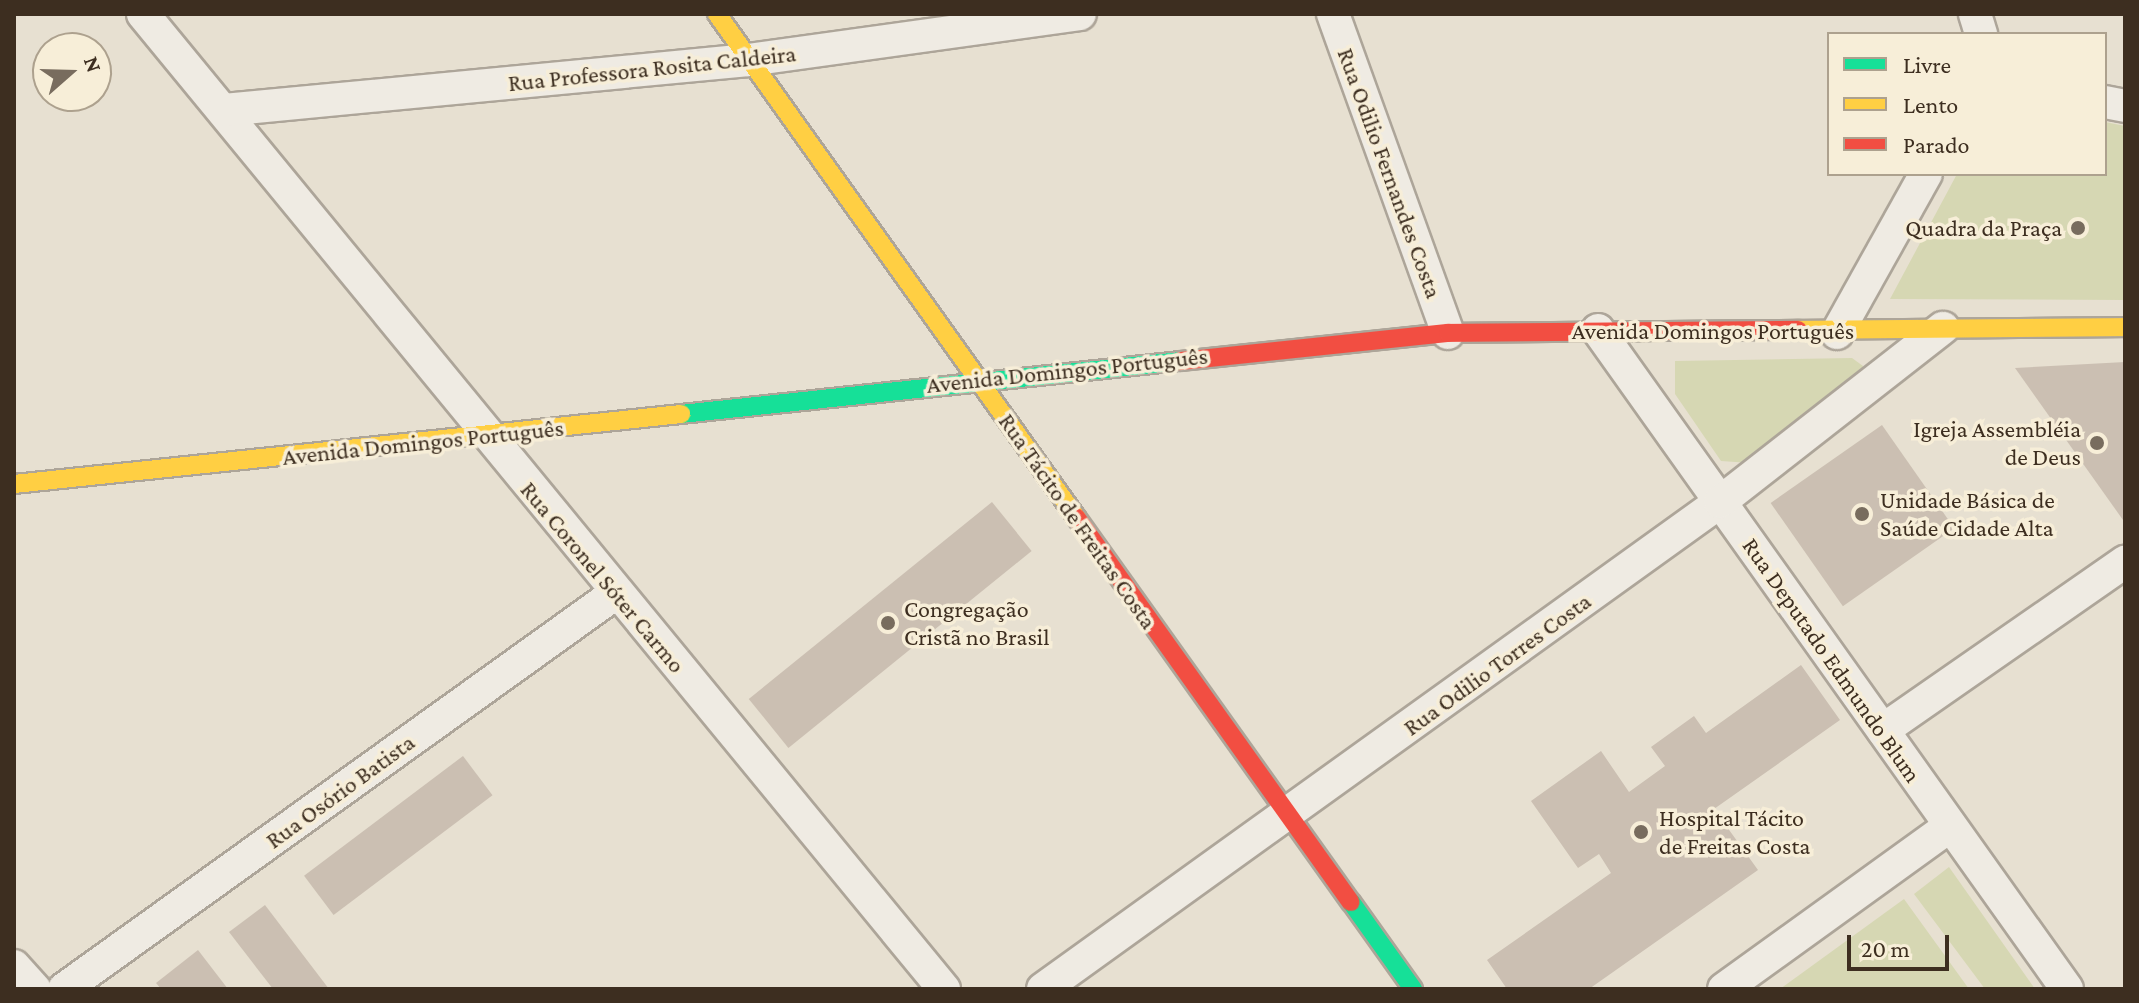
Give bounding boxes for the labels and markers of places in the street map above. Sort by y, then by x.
place label: Quadra da Praça [1905,214,2062,242]
marker: Quadra da Praça [2069,219,2087,237]
place label: Igreja Assembléia de Deus [1913,415,2081,471]
marker: Igreja Assembléia de Deus [2088,434,2106,452]
place label: Unidade Básica de Saúde Cidade Alta [1880,486,2055,542]
marker: Unidade Básica de Saúde Cidade Alta [1851,503,1873,525]
place label: Congregação Cristã no Brasil [904,595,1049,651]
marker: Congregação Cristã no Brasil [879,614,897,632]
place label: Hospital Tácito de Freitas Costa [1659,804,1810,860]
marker: Hospital Tácito de Freitas Costa [1630,821,1652,843]

